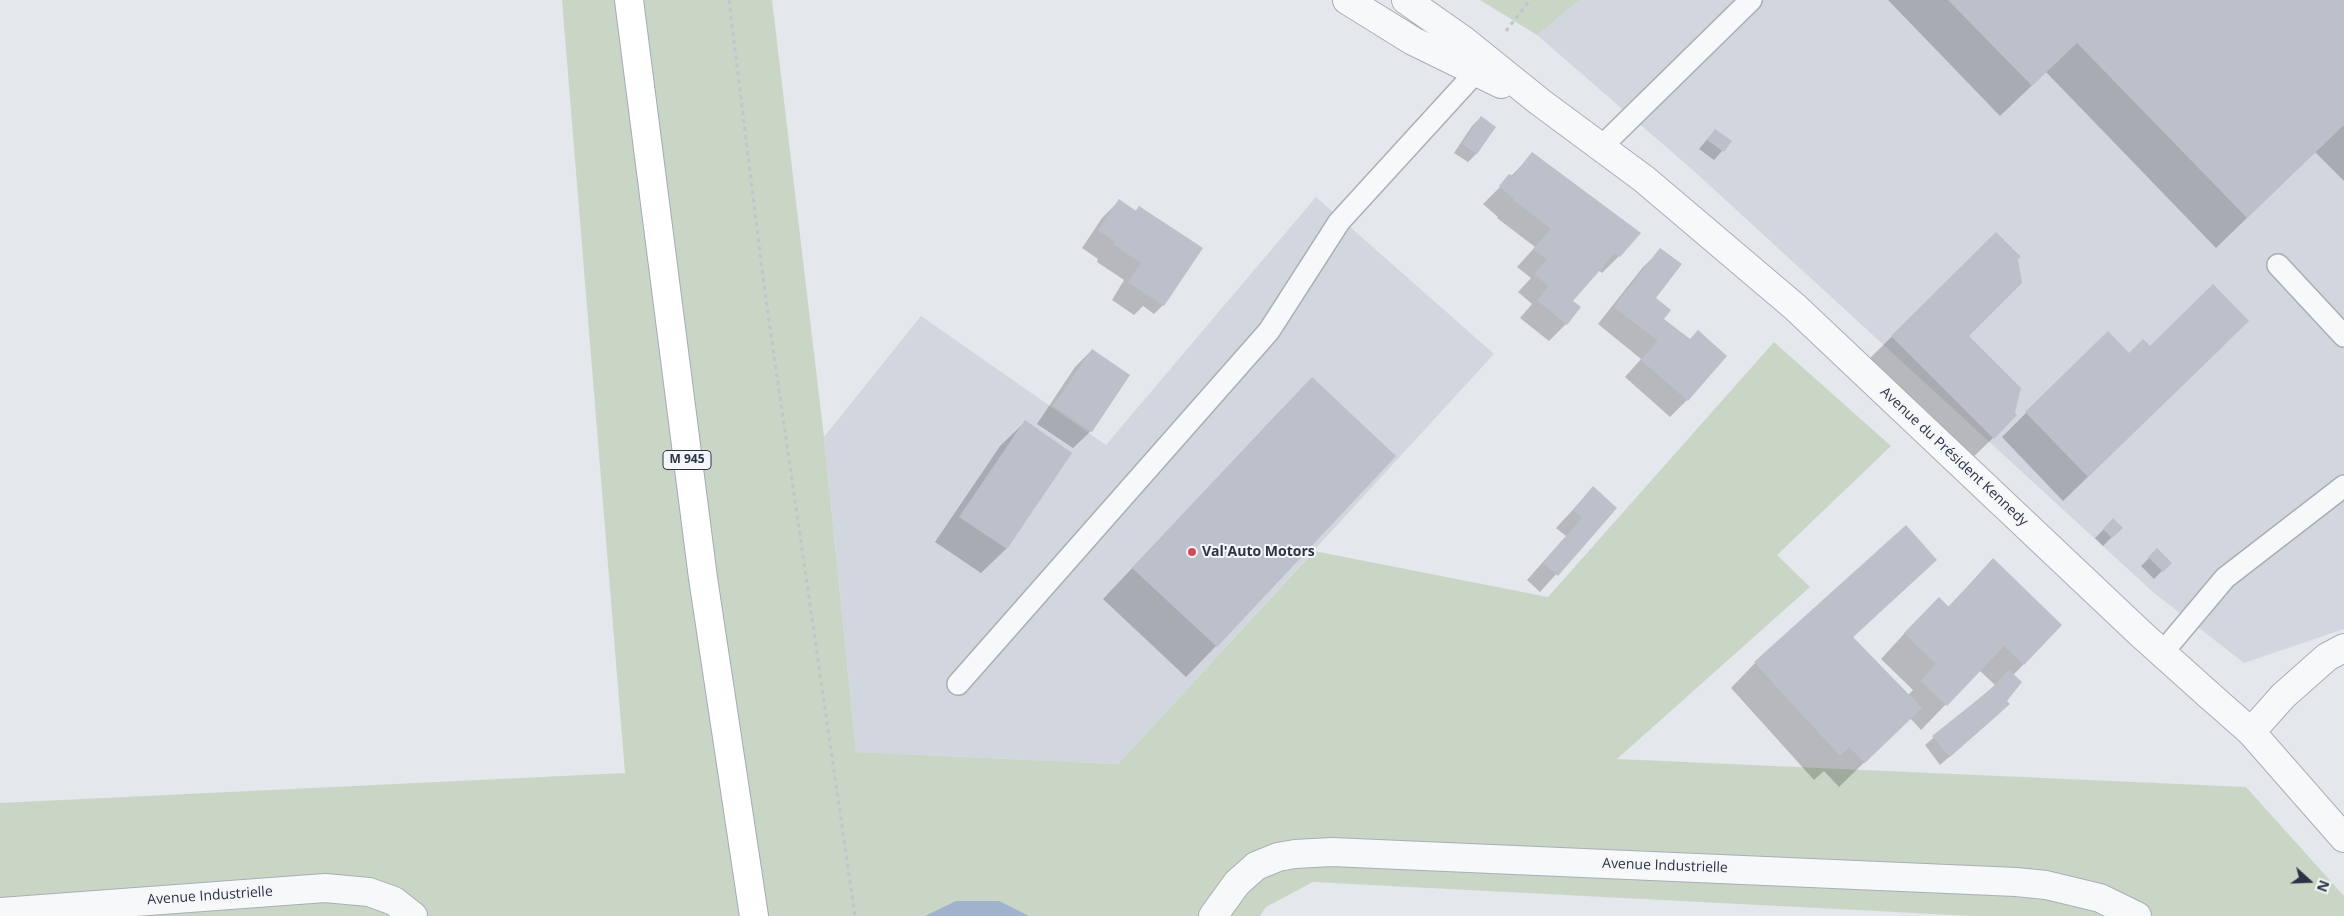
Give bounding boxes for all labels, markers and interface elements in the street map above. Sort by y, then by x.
street label: Avenue du Président Kennedy [1877,384,2031,530]
road number: M 945 [663,450,711,470]
place label: Val'Auto Motors [1202,544,1315,560]
marker: Val'Auto Motors [1186,546,1198,558]
street label: Avenue Industrielle [1602,855,1728,877]
north arrow [2284,856,2334,906]
text: N [2313,878,2334,895]
street label: Avenue Industrielle [147,883,273,909]

